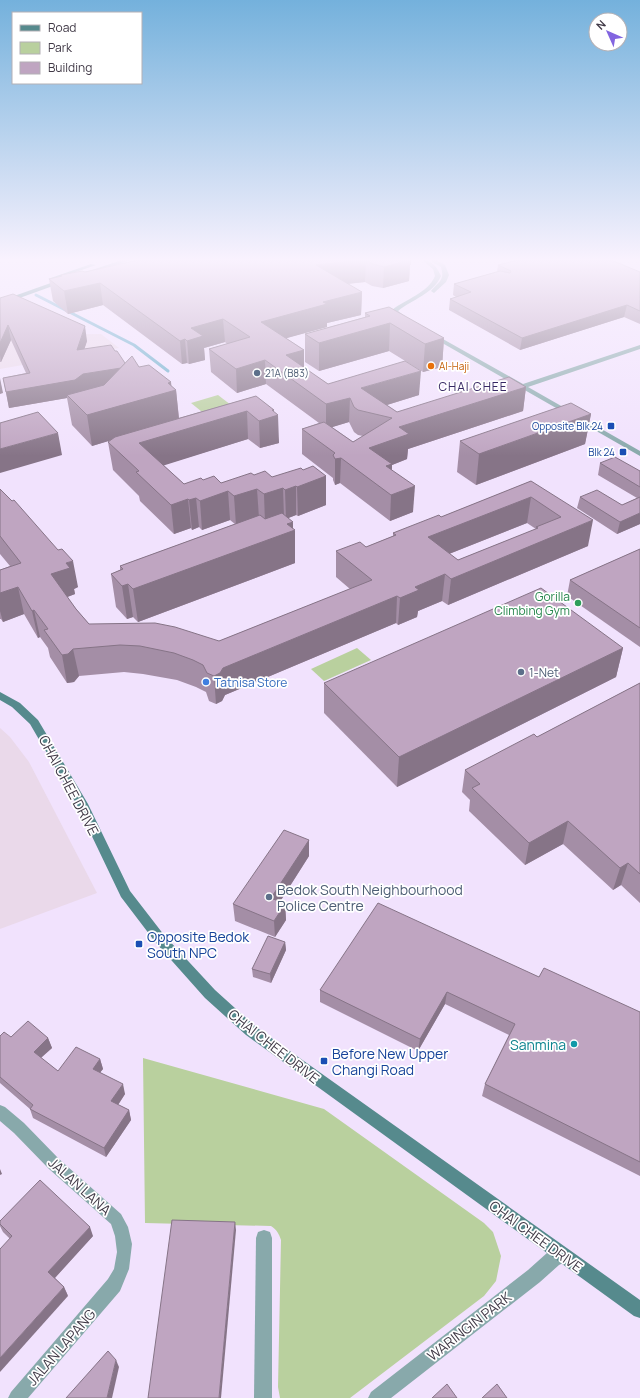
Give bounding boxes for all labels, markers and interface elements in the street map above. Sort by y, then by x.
legend [12,12,142,84]
north arrow [588,12,628,52]
text: N [592,16,609,33]
text: Road [48,19,76,36]
text: Park [48,39,73,56]
text: Building [48,59,92,76]
place label: Al-Haji [439,359,469,373]
marker: Al-Haji [426,361,436,371]
place label: 21A (B83) [265,366,309,380]
marker: 21A (B83) [252,368,262,378]
district label: CHAI CHEE [438,378,508,395]
place label: Opposite Blk 24 [532,419,603,433]
marker: Opposite Blk 24 [606,421,616,431]
place label: Blk 24 [588,445,615,459]
marker: Blk 24 [618,447,628,457]
place label: Gorilla Climbing Gym [494,588,570,619]
marker: Gorilla Climbing Gym [573,598,583,608]
place label: 1-Net [529,664,559,681]
marker: 1-Net [516,667,526,677]
place label: Tatnisa Store [214,674,287,691]
marker: Tatnisa Store [201,677,211,687]
street label: CHAI CHEE DRIVE [35,732,103,838]
place label: Bedok South Neighbourhood Police Centre [277,880,463,915]
marker: Bedok South Neighbourhood Police Centre [264,892,274,902]
place label: Opposite Bedok South NPC [147,927,250,962]
marker: Opposite Bedok South NPC [134,939,144,949]
street label: CHAI CHEE DRIVE [224,1004,324,1088]
place label: Sanmina [510,1035,566,1054]
marker: Sanmina [569,1039,579,1049]
place label: Before New Upper Changi Road [332,1044,448,1079]
marker: Before New Upper Changi Road [319,1056,329,1066]
street label: JALAN LANA [45,1153,115,1219]
street label: CHAI CHEE DRIVE [486,1196,586,1276]
street label: WARINGIN PARK [423,1287,516,1365]
street label: JALAN LAPANG [22,1305,100,1389]

